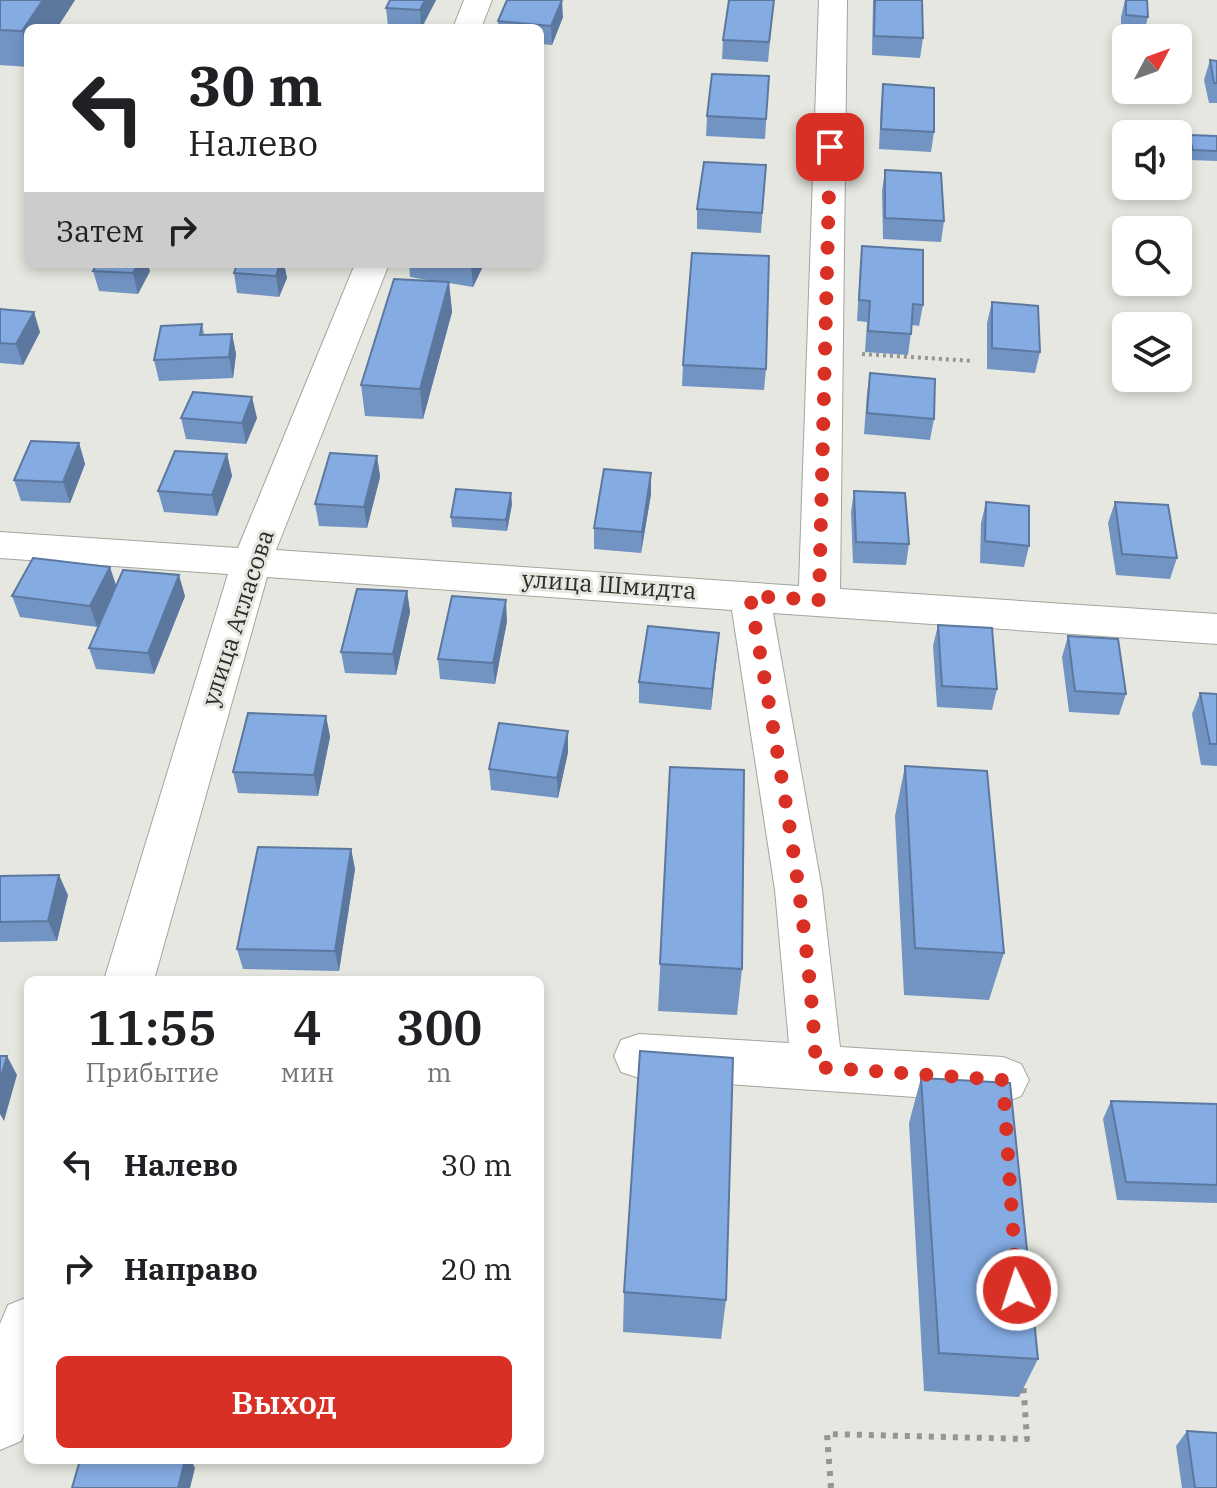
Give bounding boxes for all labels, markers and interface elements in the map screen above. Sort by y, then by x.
north arrow [1112,24,1192,104]
map controls [1112,24,1192,392]
text: 30 m [188,49,323,121]
icon: left [56,56,160,160]
pin [796,113,864,181]
text: Налево [188,119,318,166]
button: sound [1112,120,1192,200]
icon: arrive [808,125,852,169]
icon: right [160,208,204,252]
text: Затем [56,211,144,250]
button: search [1112,216,1192,296]
button: layers [1112,312,1192,392]
street label: улица Атласова [193,525,281,710]
street label: улица Шмидта [521,562,697,606]
text: 11:55 [87,996,217,1058]
text: 4 [293,996,322,1058]
text: 300 [396,996,482,1058]
text: Прибытие [86,1055,219,1089]
text: мин [281,1055,334,1089]
text: m [427,1055,452,1089]
icon: left [56,1142,100,1186]
text: Налево [124,1145,238,1184]
text: 30 m [440,1145,512,1184]
icon: right [56,1246,100,1290]
position arrow [975,1248,1059,1332]
text: Направо [124,1249,258,1288]
text: 20 m [440,1249,512,1288]
button: Выход [56,1356,512,1448]

